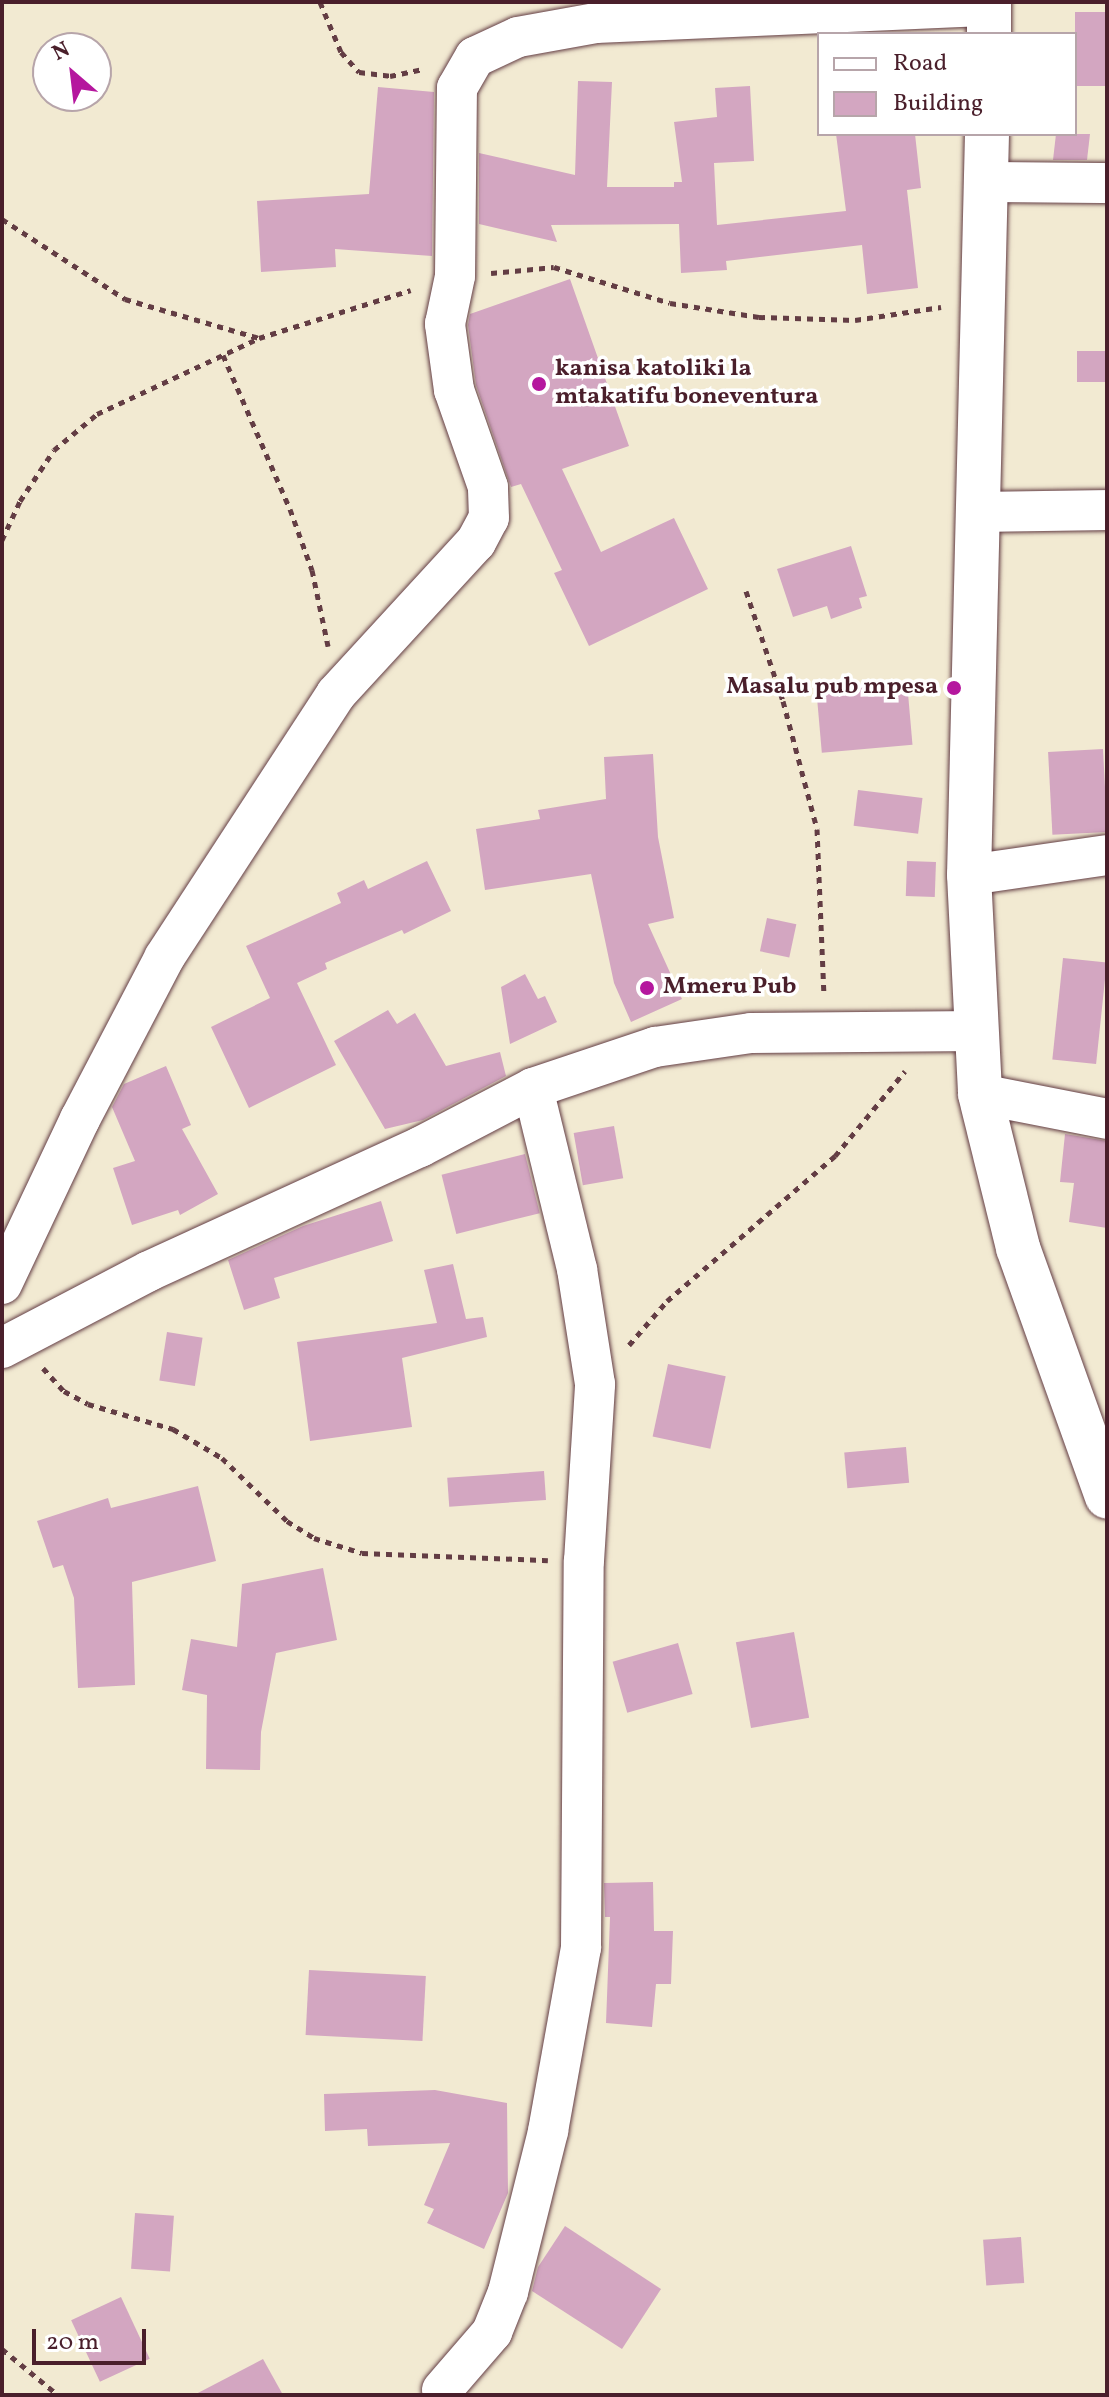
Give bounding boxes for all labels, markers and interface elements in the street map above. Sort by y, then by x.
north arrow [32,32,112,112]
legend [817,32,1077,136]
text: N [47,35,76,70]
text: Road [893,47,947,81]
text: Building [893,87,983,121]
place label: kanisa katoliki la mtakatifu boneventura [555,356,818,412]
marker: kanisa katoliki la mtakatifu boneventura [530,375,548,393]
place label: Masalu pub mpesa [726,674,938,702]
marker: Masalu pub mpesa [945,679,963,697]
place label: Mmeru Pub [663,974,796,1002]
marker: Mmeru Pub [638,979,656,997]
scale bar [36,2313,150,2363]
text: 20 m [46,2326,99,2360]

